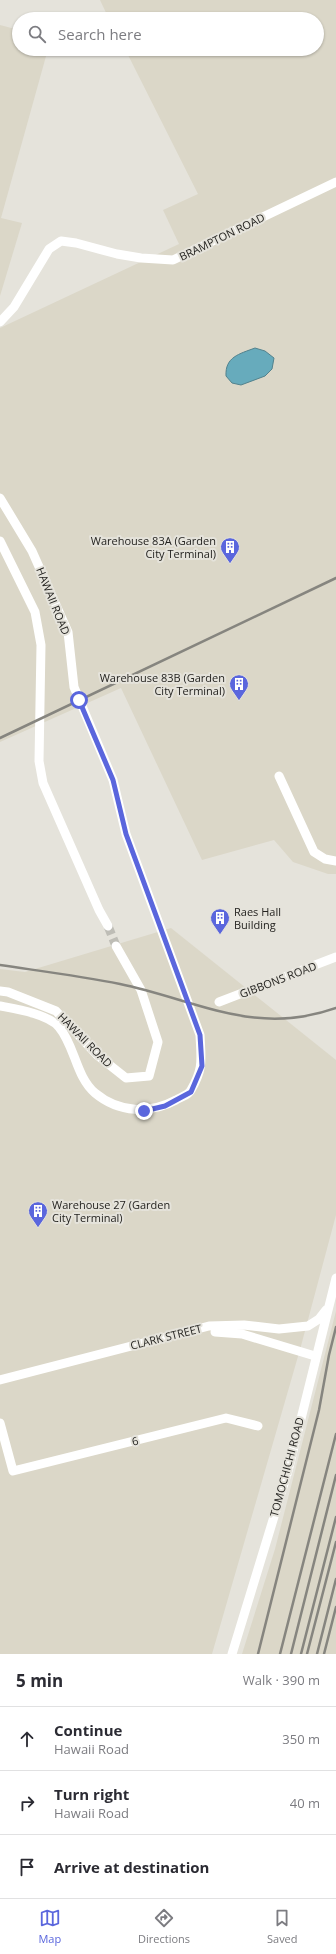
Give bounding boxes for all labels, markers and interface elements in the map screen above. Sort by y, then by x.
search box [12,12,324,56]
icon: search [26,23,48,45]
text: Search here [58,24,142,44]
street label: BRAMPTON ROAD [177,209,267,264]
place label: Warehouse 83A (Garden City Terminal) [91,533,216,561]
building icon: Warehouse 83A (Garden City Terminal) [219,536,241,564]
street label: HAWAII ROAD [33,565,74,637]
place label: Warehouse 83B (Garden City Terminal) [100,670,225,698]
building icon: Warehouse 83B (Garden City Terminal) [228,673,250,701]
route start [70,691,88,709]
place label: Raes Hall Building [234,904,281,932]
building icon: Raes Hall Building [209,907,231,935]
street label: GIBBONS ROAD [237,958,318,1001]
street label: HAWAII ROAD [55,1009,116,1070]
route end [135,1102,153,1120]
place label: Warehouse 27 (Garden City Terminal) [52,1197,170,1225]
building icon: Warehouse 27 (Garden City Terminal) [27,1200,49,1228]
street label: CLARK STREET [129,1320,203,1353]
street label: TOMOCHICHI ROAD [266,1415,307,1518]
street label: 6 [130,1432,140,1449]
text: 5 min [16,1669,63,1692]
text: Walk · 390 m [243,1671,320,1689]
text: Continue [54,1720,122,1740]
icon: ahead [16,1728,38,1750]
text: 350 m [282,1730,320,1748]
text: Hawaii Road [54,1740,129,1758]
text: Turn right [54,1784,129,1804]
icon: right [16,1792,38,1814]
text: 40 m [290,1794,320,1812]
text: Hawaii Road [54,1804,129,1822]
icon: arrive [16,1856,38,1878]
text: Arrive at destination [54,1857,209,1877]
tab: Map [38,1907,61,1946]
tab: Directions [138,1907,190,1946]
tab: Saved [267,1907,298,1946]

